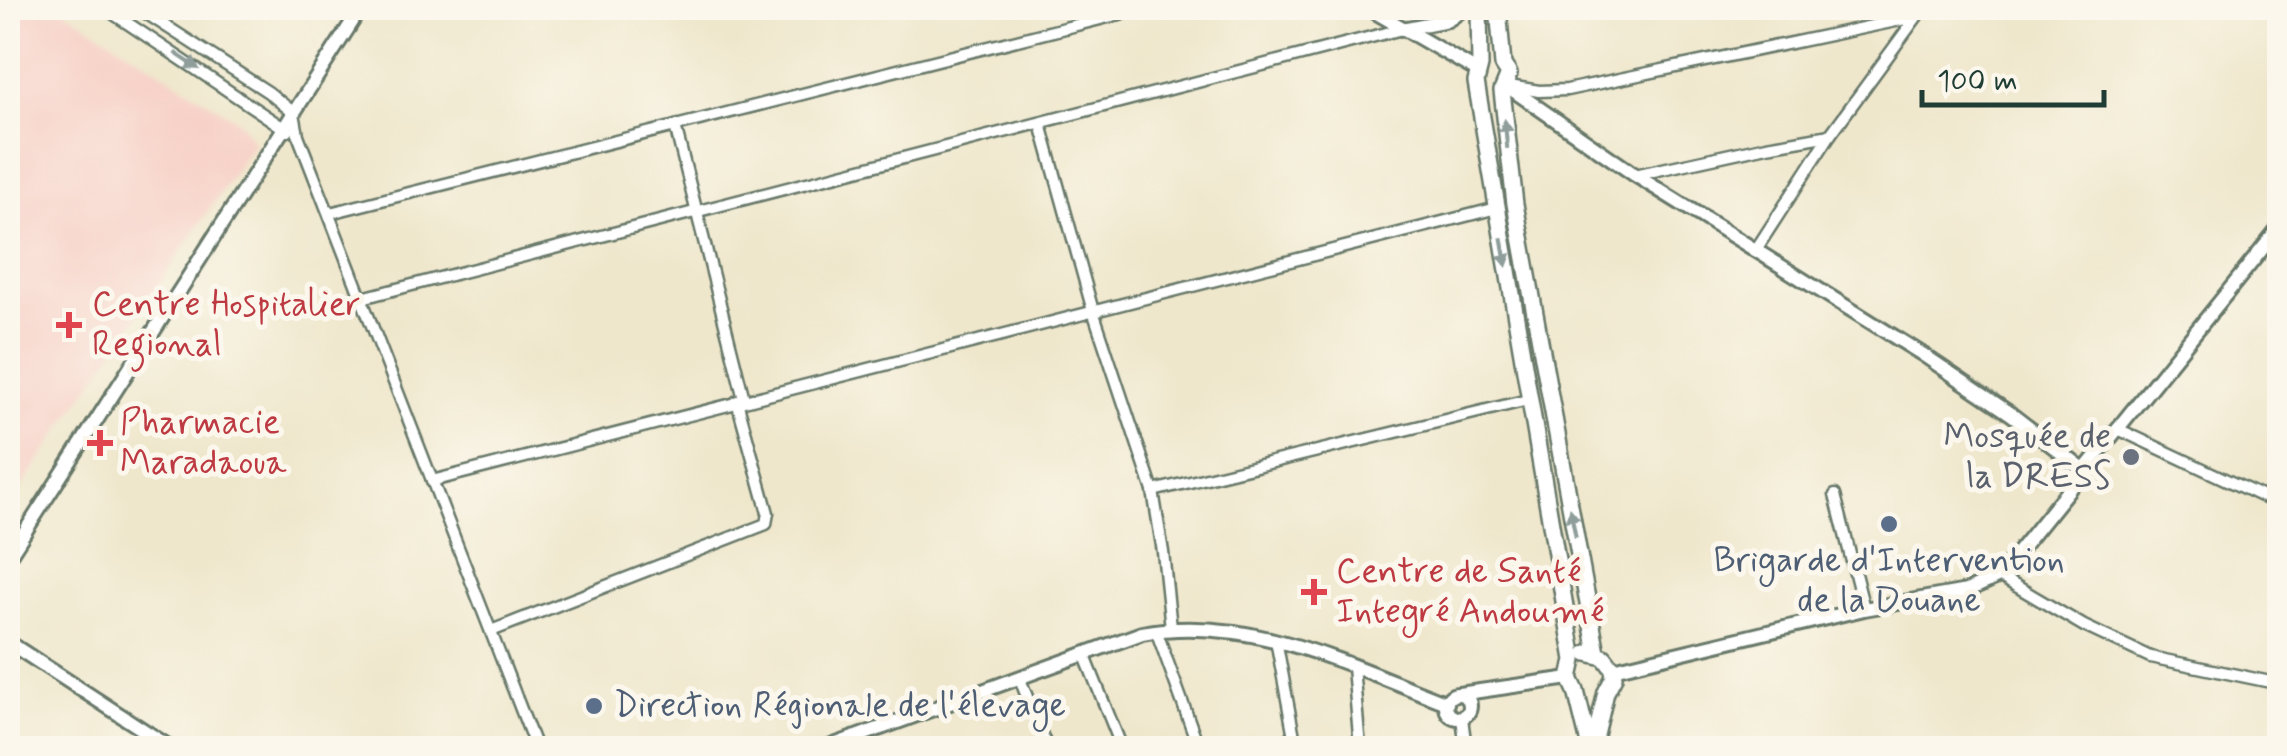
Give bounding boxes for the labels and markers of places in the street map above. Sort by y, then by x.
place label: Centre Hospitalier Regional [92,282,361,372]
marker: Centre Hospitalier Regional [56,312,82,338]
place label: Pharmacie Maradaoua [120,400,288,486]
place label: Mosquée de la DRESS [1944,414,2111,500]
marker: Pharmacie Maradaoua [89,432,111,454]
marker: Mosquée de la DRESS [2120,446,2142,468]
marker: Brigarde d'Intervention de la Douane [1878,513,1900,535]
place label: Brigarde d'Intervention de la Douane [1713,538,2065,624]
place label: Centre de Santé Integré Andoumé [1336,549,1604,638]
marker: Centre de Santé Integré Andoumé [1301,579,1327,605]
place label: Direction Régionale de l'élevage [614,683,1066,732]
marker: Direction Régionale de l'élevage [583,695,605,717]

